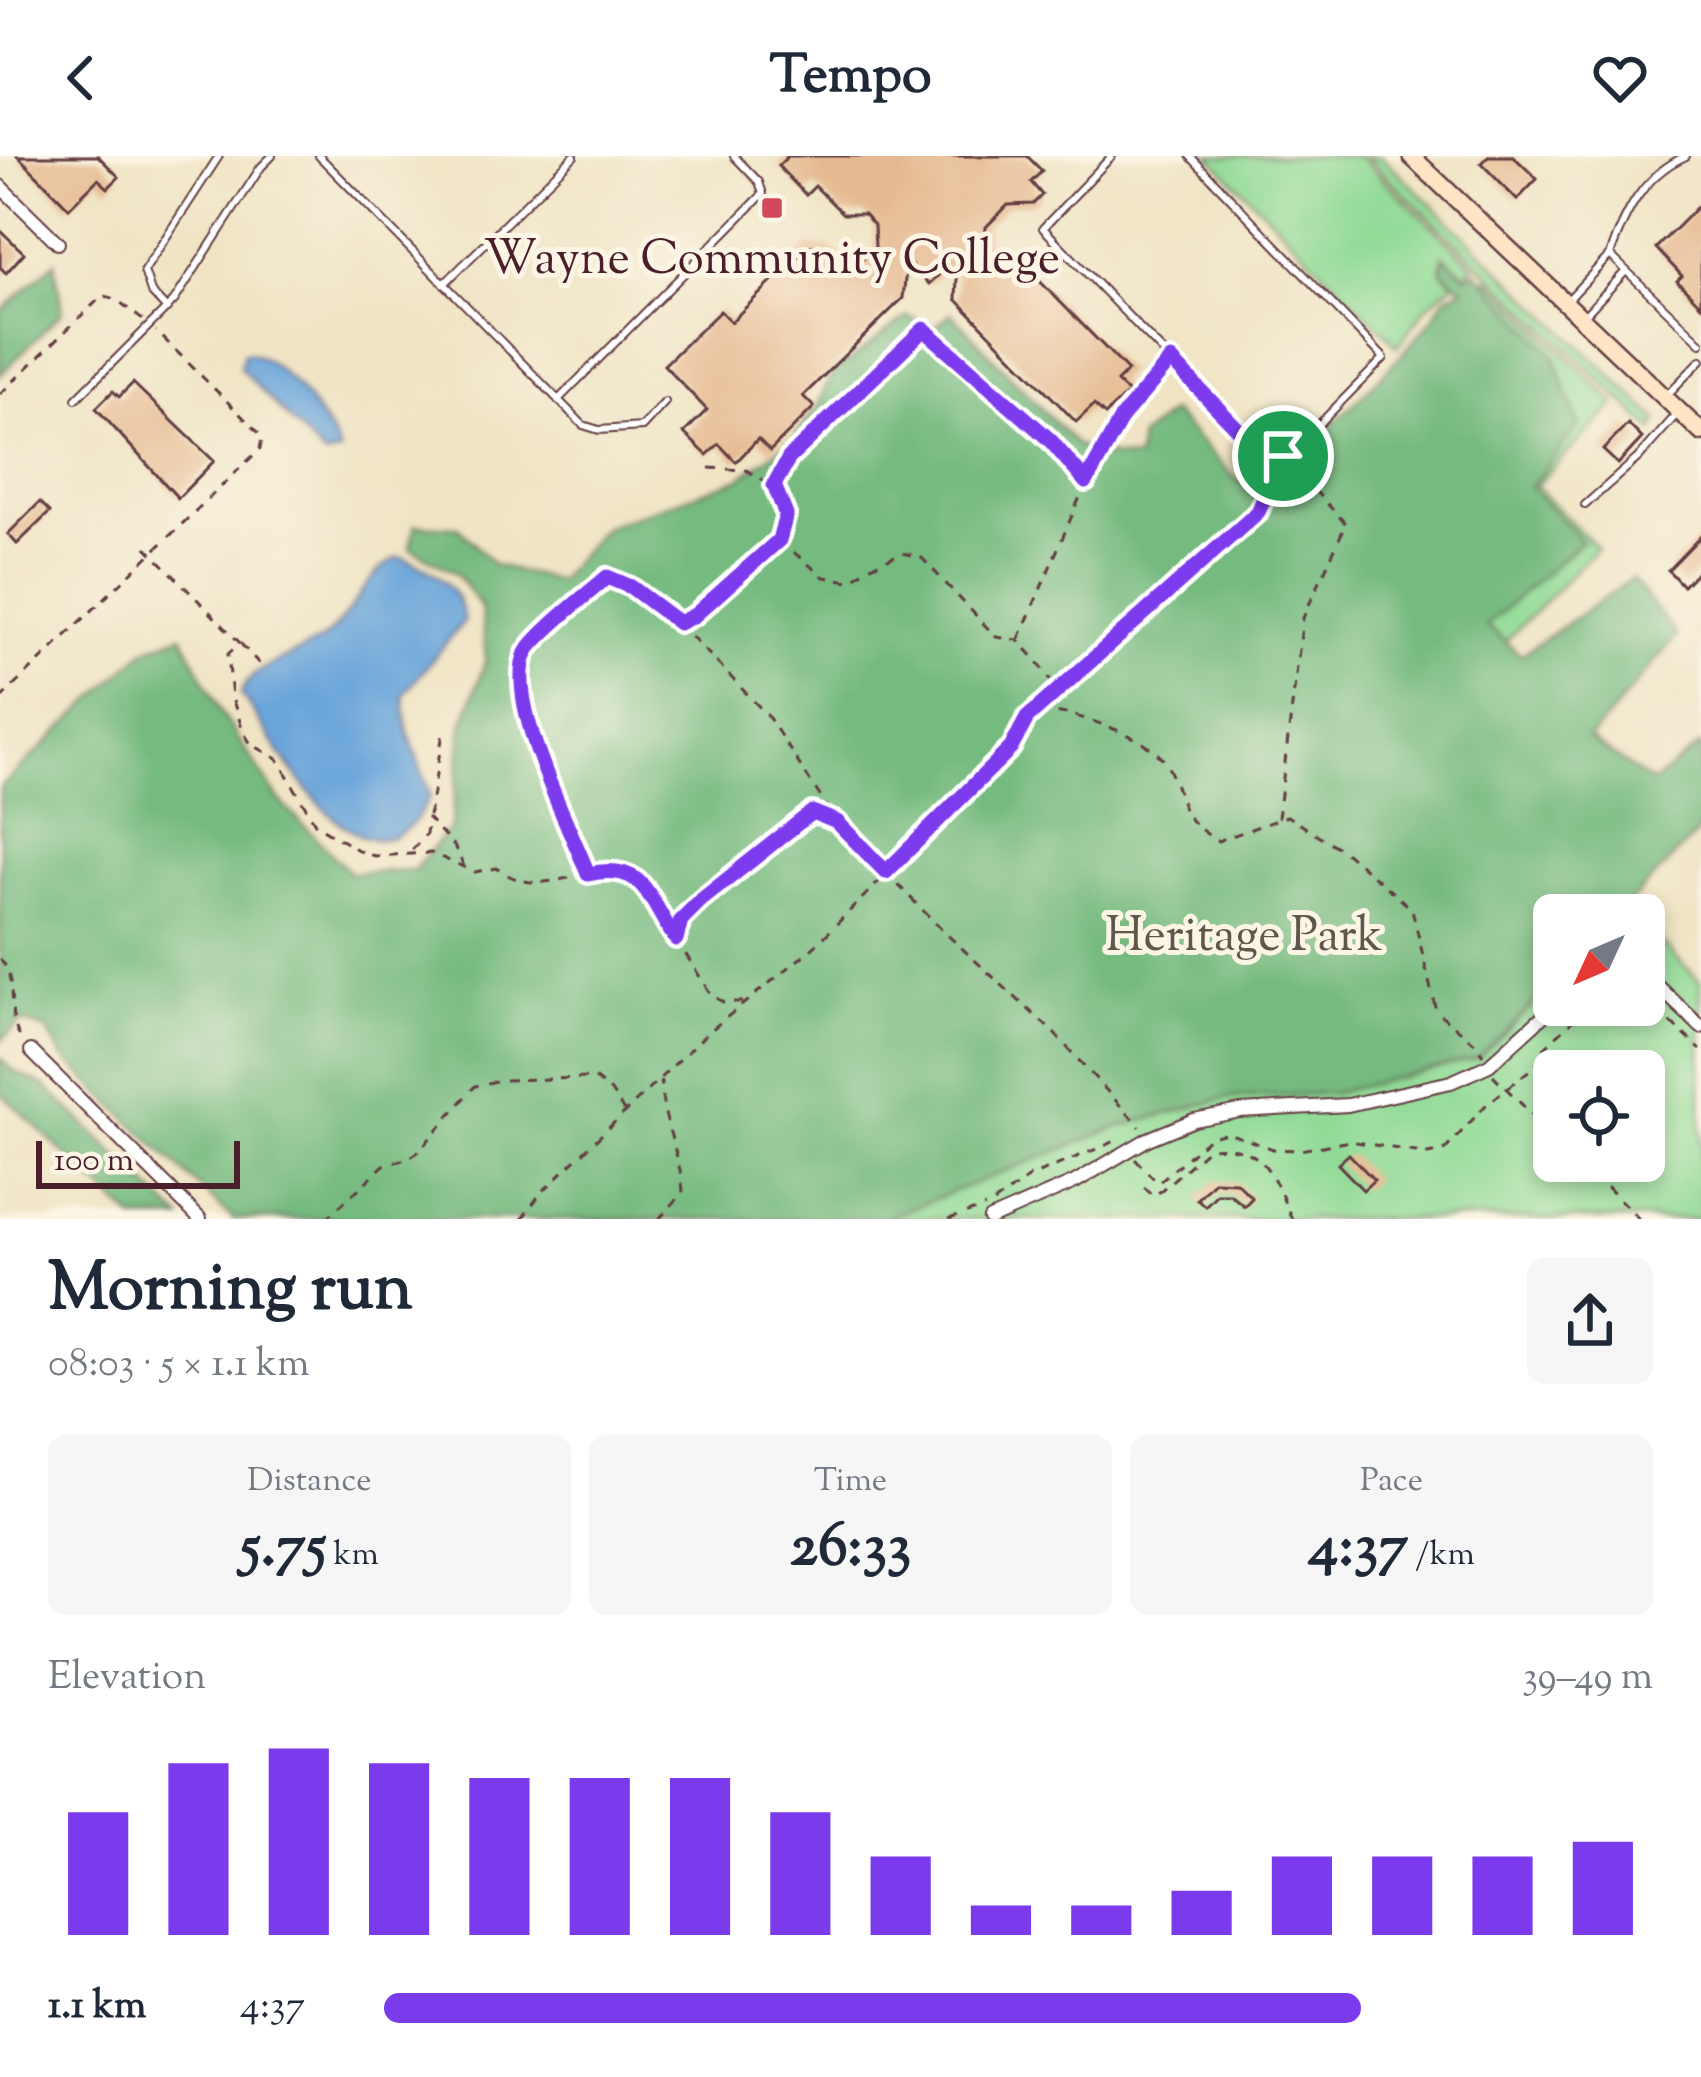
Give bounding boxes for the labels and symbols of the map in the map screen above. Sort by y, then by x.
marker: Wayne Community College [759,195,785,221]
place label: Wayne Community College [484,227,1060,296]
pin [1232,405,1334,507]
north arrow [1533,894,1665,1026]
park label: Heritage Park [1105,904,1383,973]
scale bar [36,1135,240,1188]

